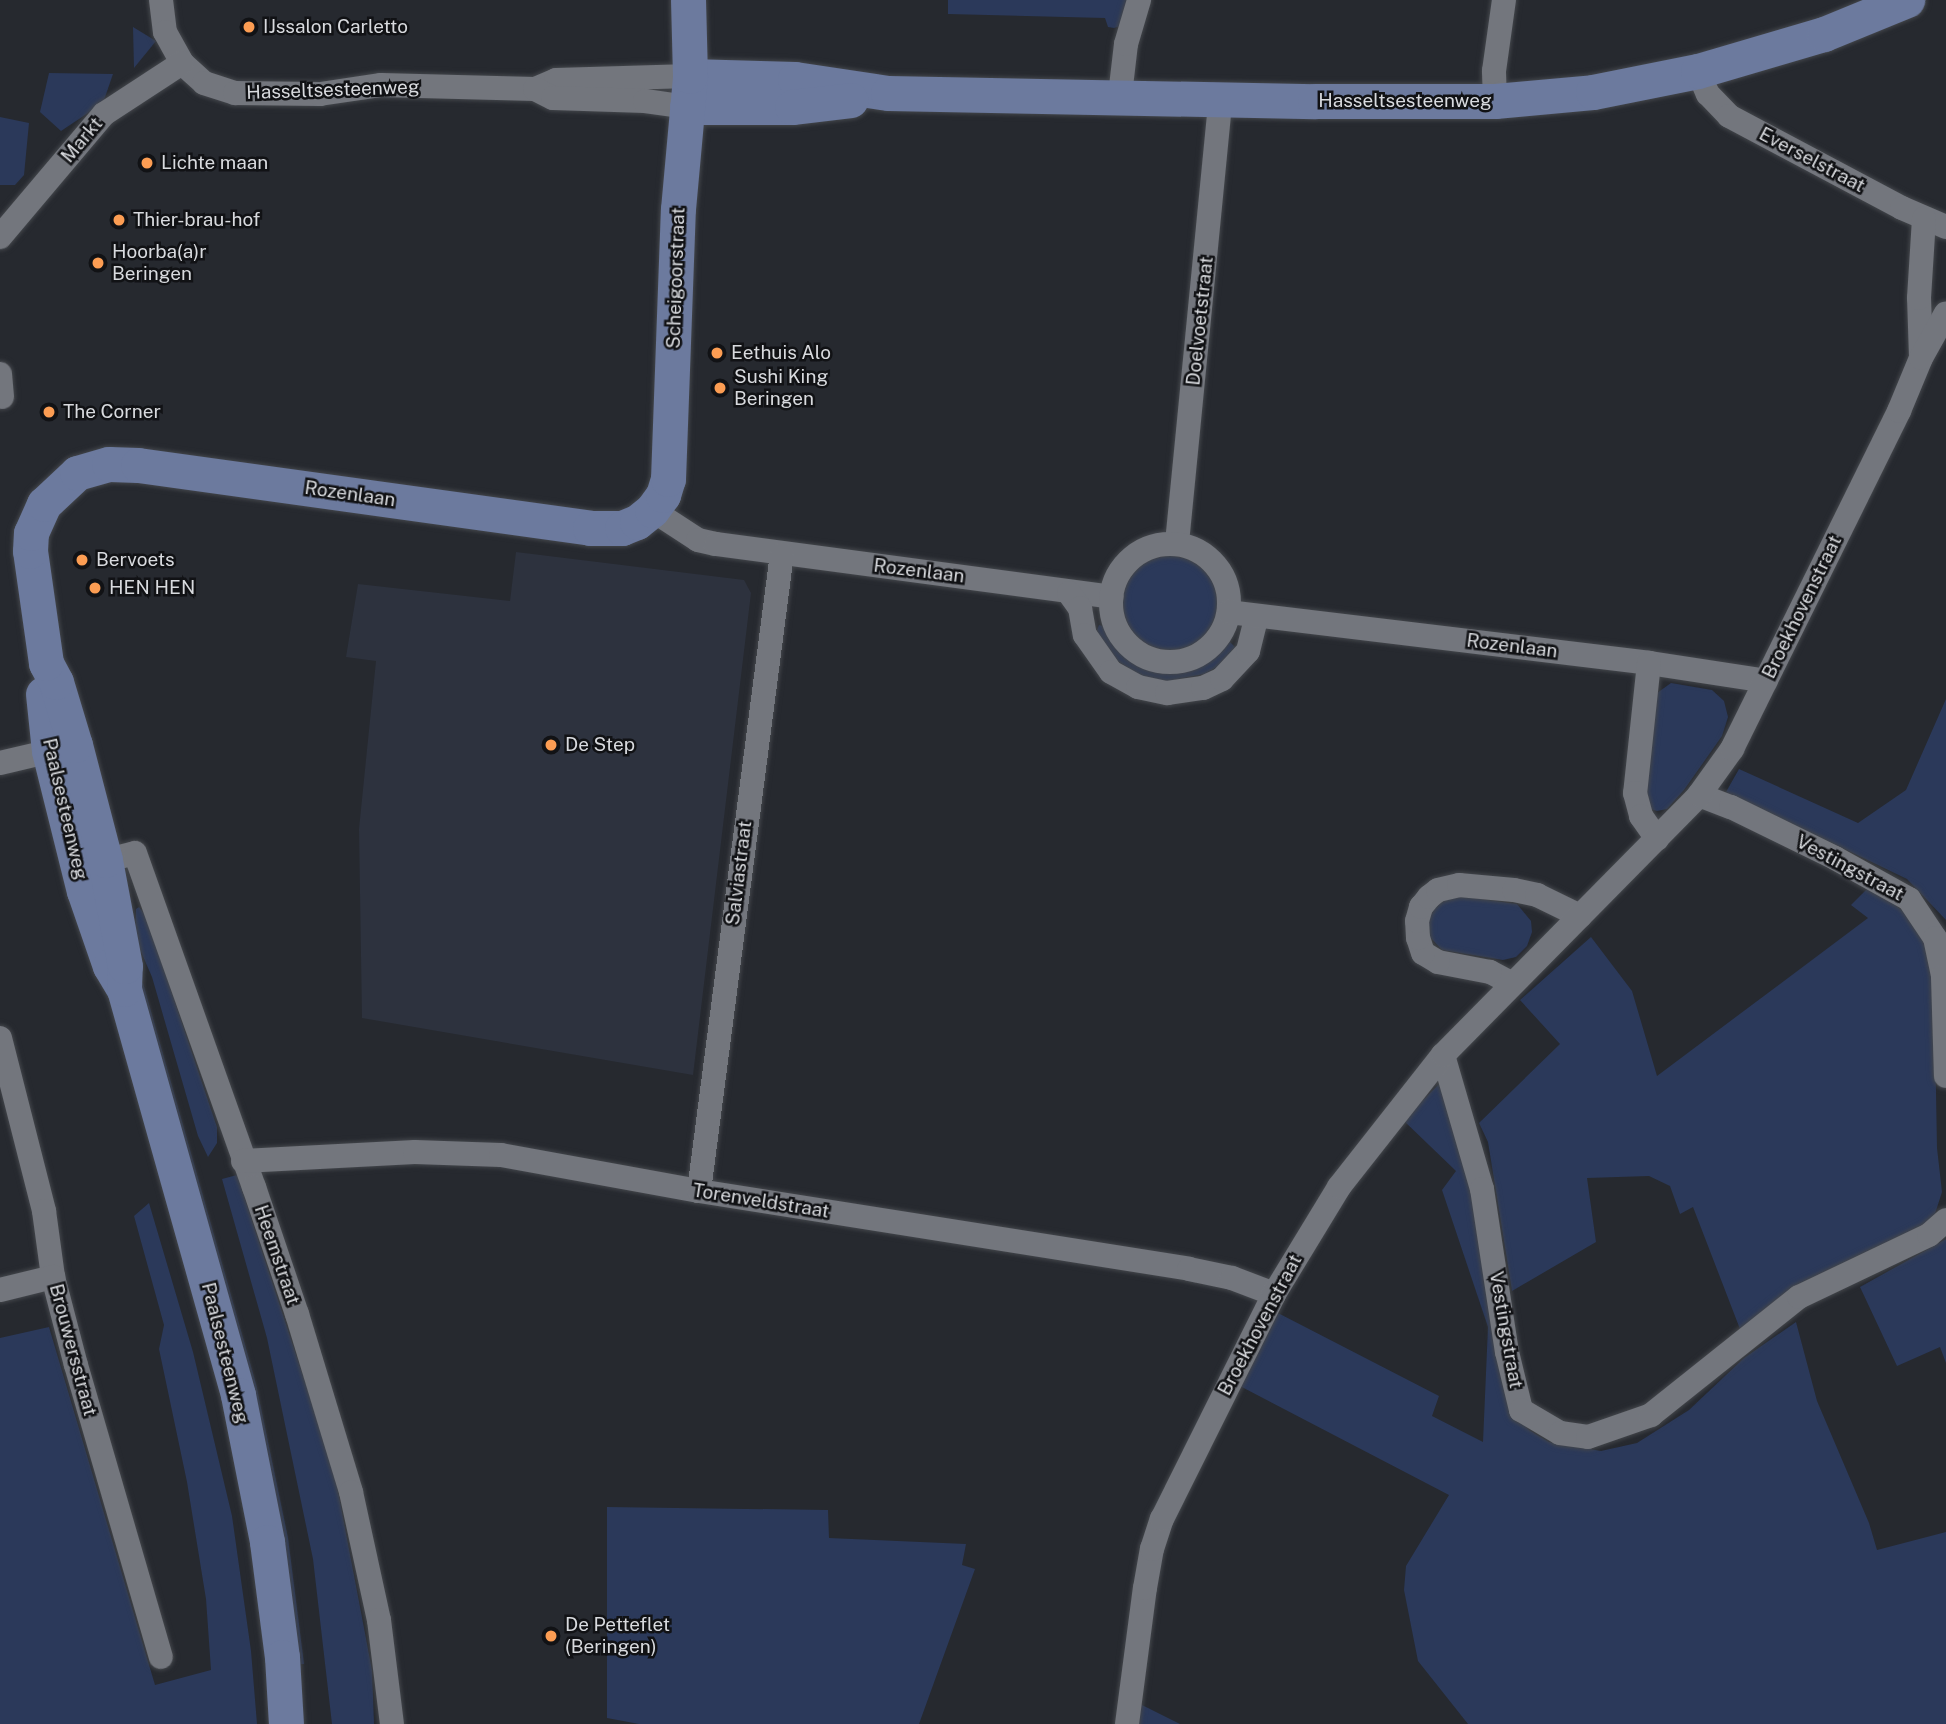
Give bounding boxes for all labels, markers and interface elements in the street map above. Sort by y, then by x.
place label: IJssalon Carletto [263,16,408,38]
marker: IJssalon Carletto [241,19,257,35]
street label: Hasseltsesteenweg [246,76,420,104]
street label: Hasseltsesteenweg [1318,90,1492,112]
street label: Markt [56,113,108,167]
street label: Everselstraat [1755,123,1869,197]
place label: Lichte maan [161,152,268,174]
marker: Lichte maan [139,155,155,171]
street label: Scheigoorstraat [662,207,690,349]
place label: Thier-brau-hof [133,209,260,231]
marker: Thier-brau-hof [111,212,127,228]
place label: Hoorba(a)r Beringen [112,241,207,285]
marker: Hoorba(a)r Beringen [90,255,106,271]
street label: Doelvoetstraat [1182,255,1218,387]
place label: Eethuis Alo [731,342,831,364]
marker: Eethuis Alo [709,345,725,361]
place label: Sushi King Beringen [734,366,828,410]
marker: Sushi King Beringen [712,380,728,396]
place label: The Corner [63,401,161,423]
marker: The Corner [41,404,57,420]
street label: Rozenlaan [303,476,397,512]
street label: Broekhovenstraat [1757,532,1847,682]
place label: Bervoets [96,549,175,571]
marker: Bervoets [74,552,90,568]
street label: Rozenlaan [872,554,966,588]
place label: HEN HEN [109,577,195,599]
marker: HEN HEN [87,580,103,596]
street label: Rozenlaan [1465,629,1559,663]
place label: De Step [565,734,635,756]
street label: Paalsesteenweg [38,736,92,882]
marker: De Step [543,737,559,753]
street label: Salviastraat [721,819,757,927]
street label: Vestingstraat [1792,830,1908,906]
street label: Torenveldstraat [691,1179,831,1223]
street label: Heemstraat [249,1202,305,1308]
street label: Broekhovenstraat [1213,1251,1307,1399]
street label: Vestingstraat [1484,1270,1528,1390]
street label: Paalsesteenweg [196,1280,254,1426]
street label: Brouwersstraat [44,1281,102,1419]
place label: De Petteflet (Beringen) [565,1614,670,1658]
marker: De Petteflet (Beringen) [543,1628,559,1644]

